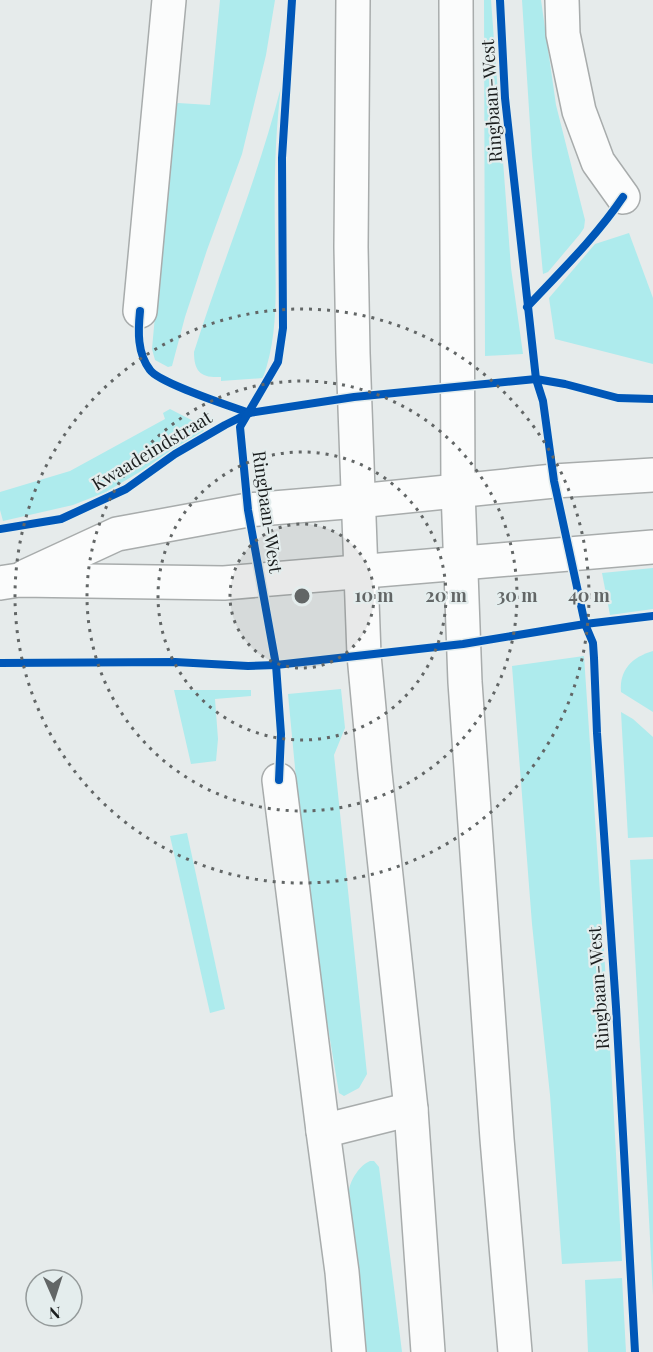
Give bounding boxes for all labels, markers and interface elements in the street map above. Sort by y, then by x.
street label: Ringbaan-West [475,38,507,163]
street label: Kwaadeindstraat [87,404,217,496]
street label: Ringbaan-West [248,449,289,575]
text: 10 m [355,583,394,607]
text: 20 m [425,583,467,607]
text: 30 m [497,583,538,607]
text: 40 m [568,583,611,607]
centre of rings [292,586,312,606]
street label: Ringbaan-West [582,925,614,1050]
north arrow [24,1268,84,1328]
text: N [48,1303,61,1324]

